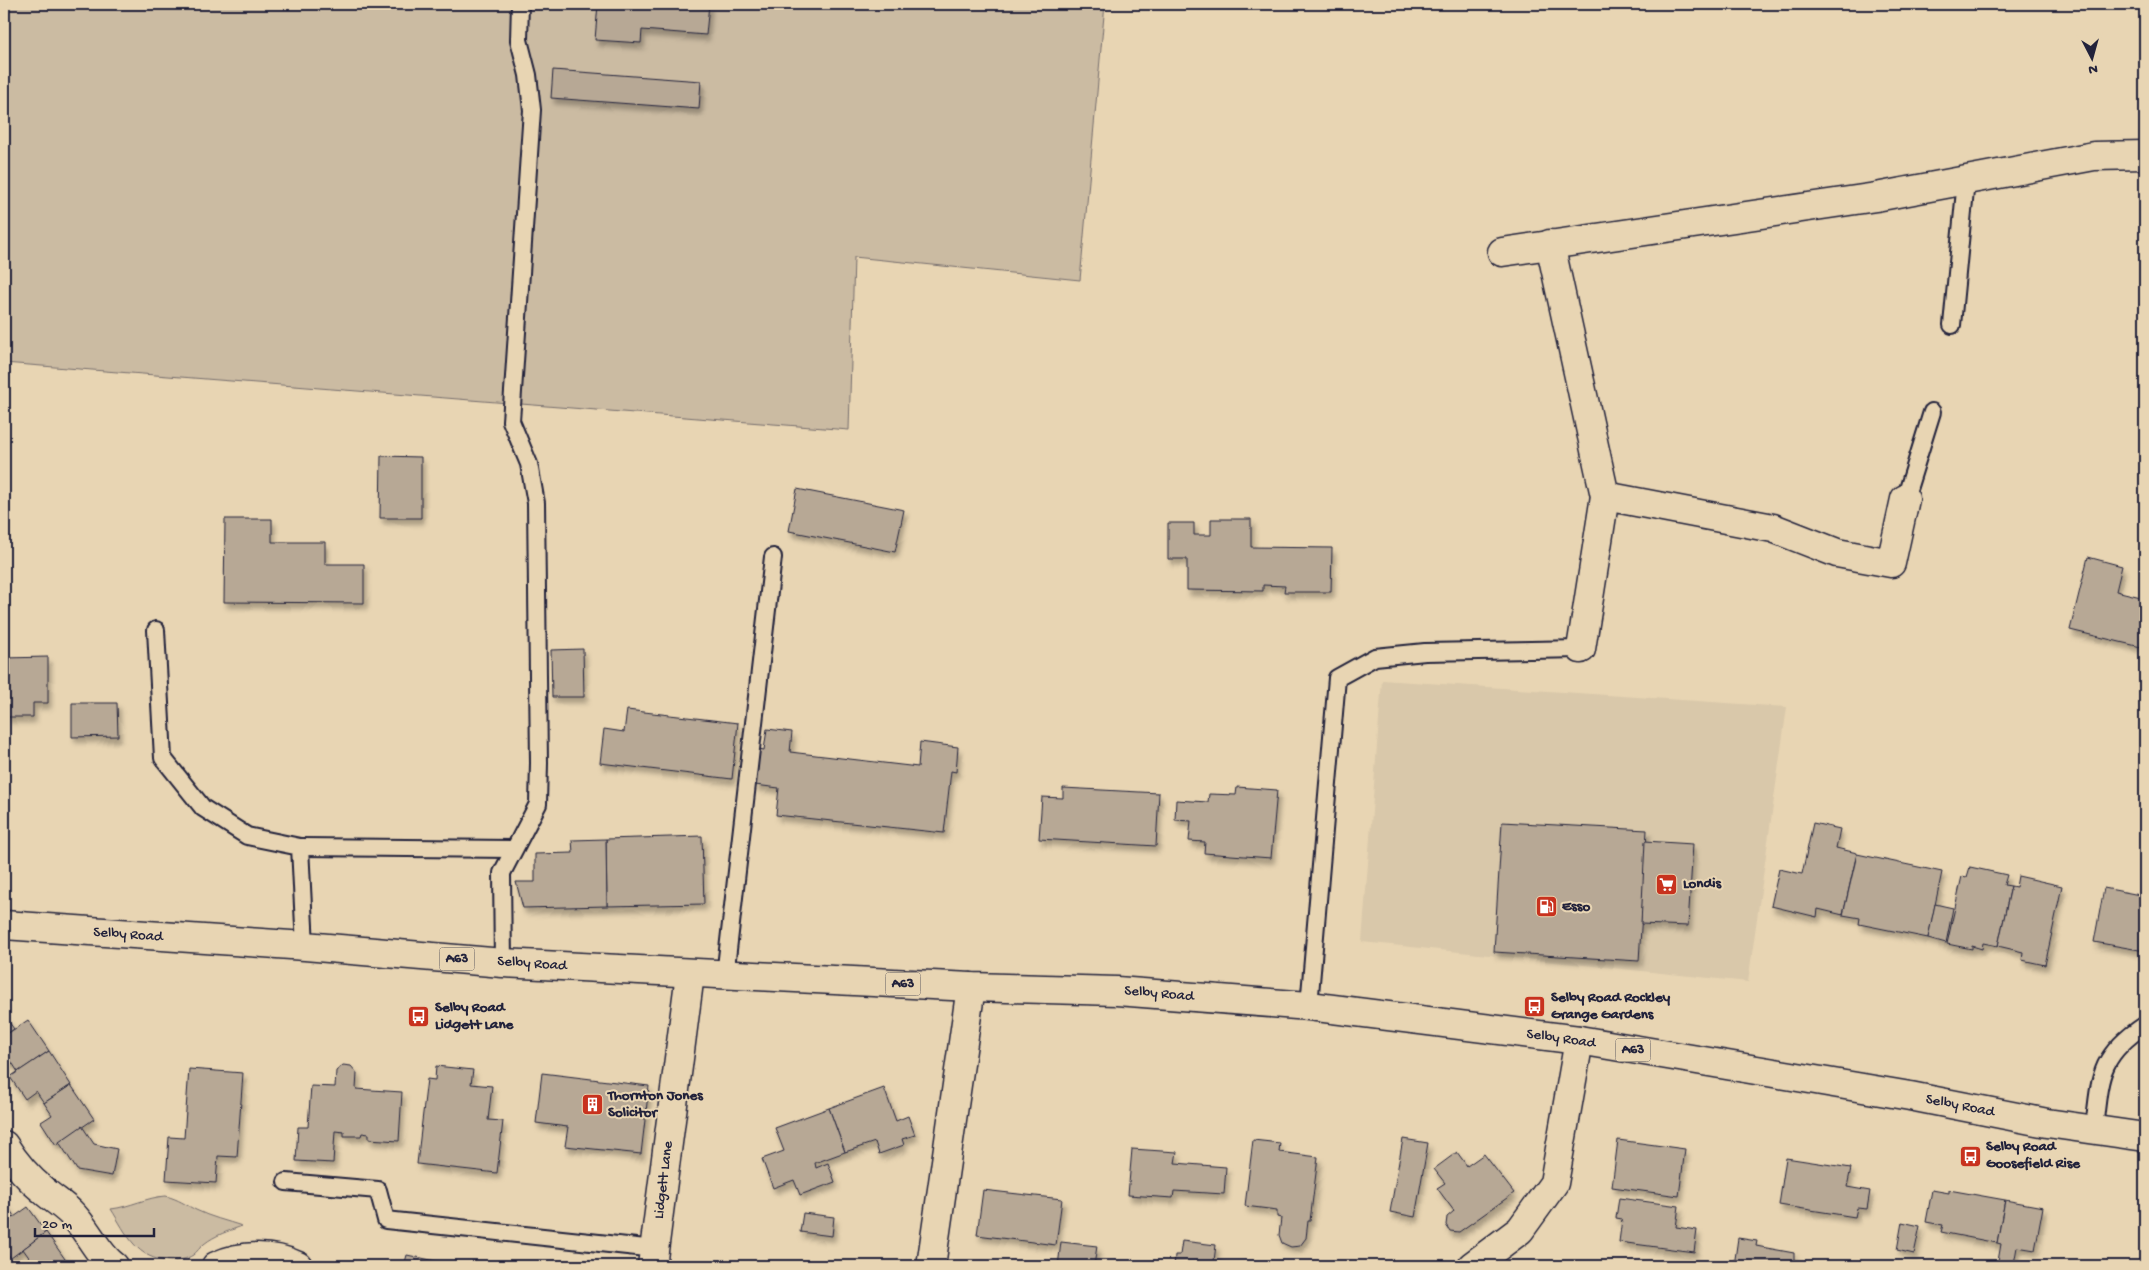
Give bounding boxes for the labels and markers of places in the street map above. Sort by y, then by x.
supermarket icon: Londis [1655,872,1679,896]
place label: Londis [1683,875,1722,893]
fuel station icon: Esso [1534,895,1558,919]
place label: Esso [1562,898,1590,916]
place label: Selby Road Rockley Grange Gardens [1551,989,1671,1024]
bus stop icon: Selby Road Rockley Grange Gardens [1523,995,1547,1019]
place label: Selby Road Lidgett Lane [435,999,515,1034]
bus stop icon: Selby Road Lidgett Lane [407,1005,431,1029]
place label: Thornton Jones Solicitor [607,1087,704,1122]
building icon: Thornton Jones Solicitor [580,1093,604,1117]
place label: Selby Road Goosefield Rise [1986,1138,2081,1173]
bus stop icon: Selby Road Goosefield Rise [1958,1144,1982,1168]

